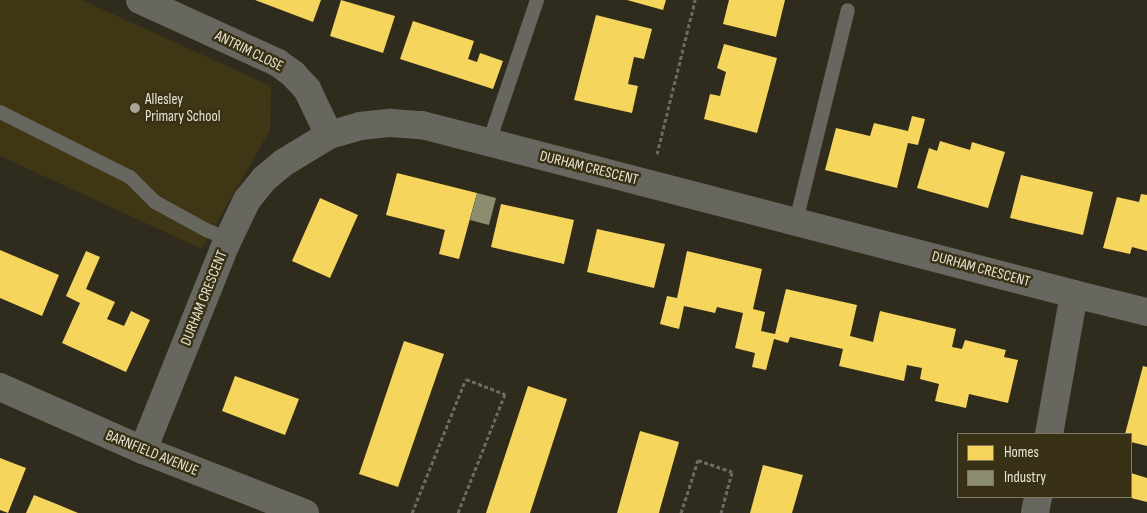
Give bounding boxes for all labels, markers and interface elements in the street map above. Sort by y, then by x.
street label: ANTRIM CLOSE [212,27,286,75]
place label: Allesley Primary School [145,90,221,125]
marker: Allesley Primary School [129,102,141,114]
street label: DURHAM CRESCENT [538,147,640,189]
street label: DURHAM CRESCENT [930,247,1032,291]
street label: DURHAM CRESCENT [177,248,231,348]
street label: BARNFIELD AVENUE [103,426,201,480]
legend [957,433,1132,498]
text: Homes [1004,443,1039,462]
text: Industry [1004,468,1046,487]

